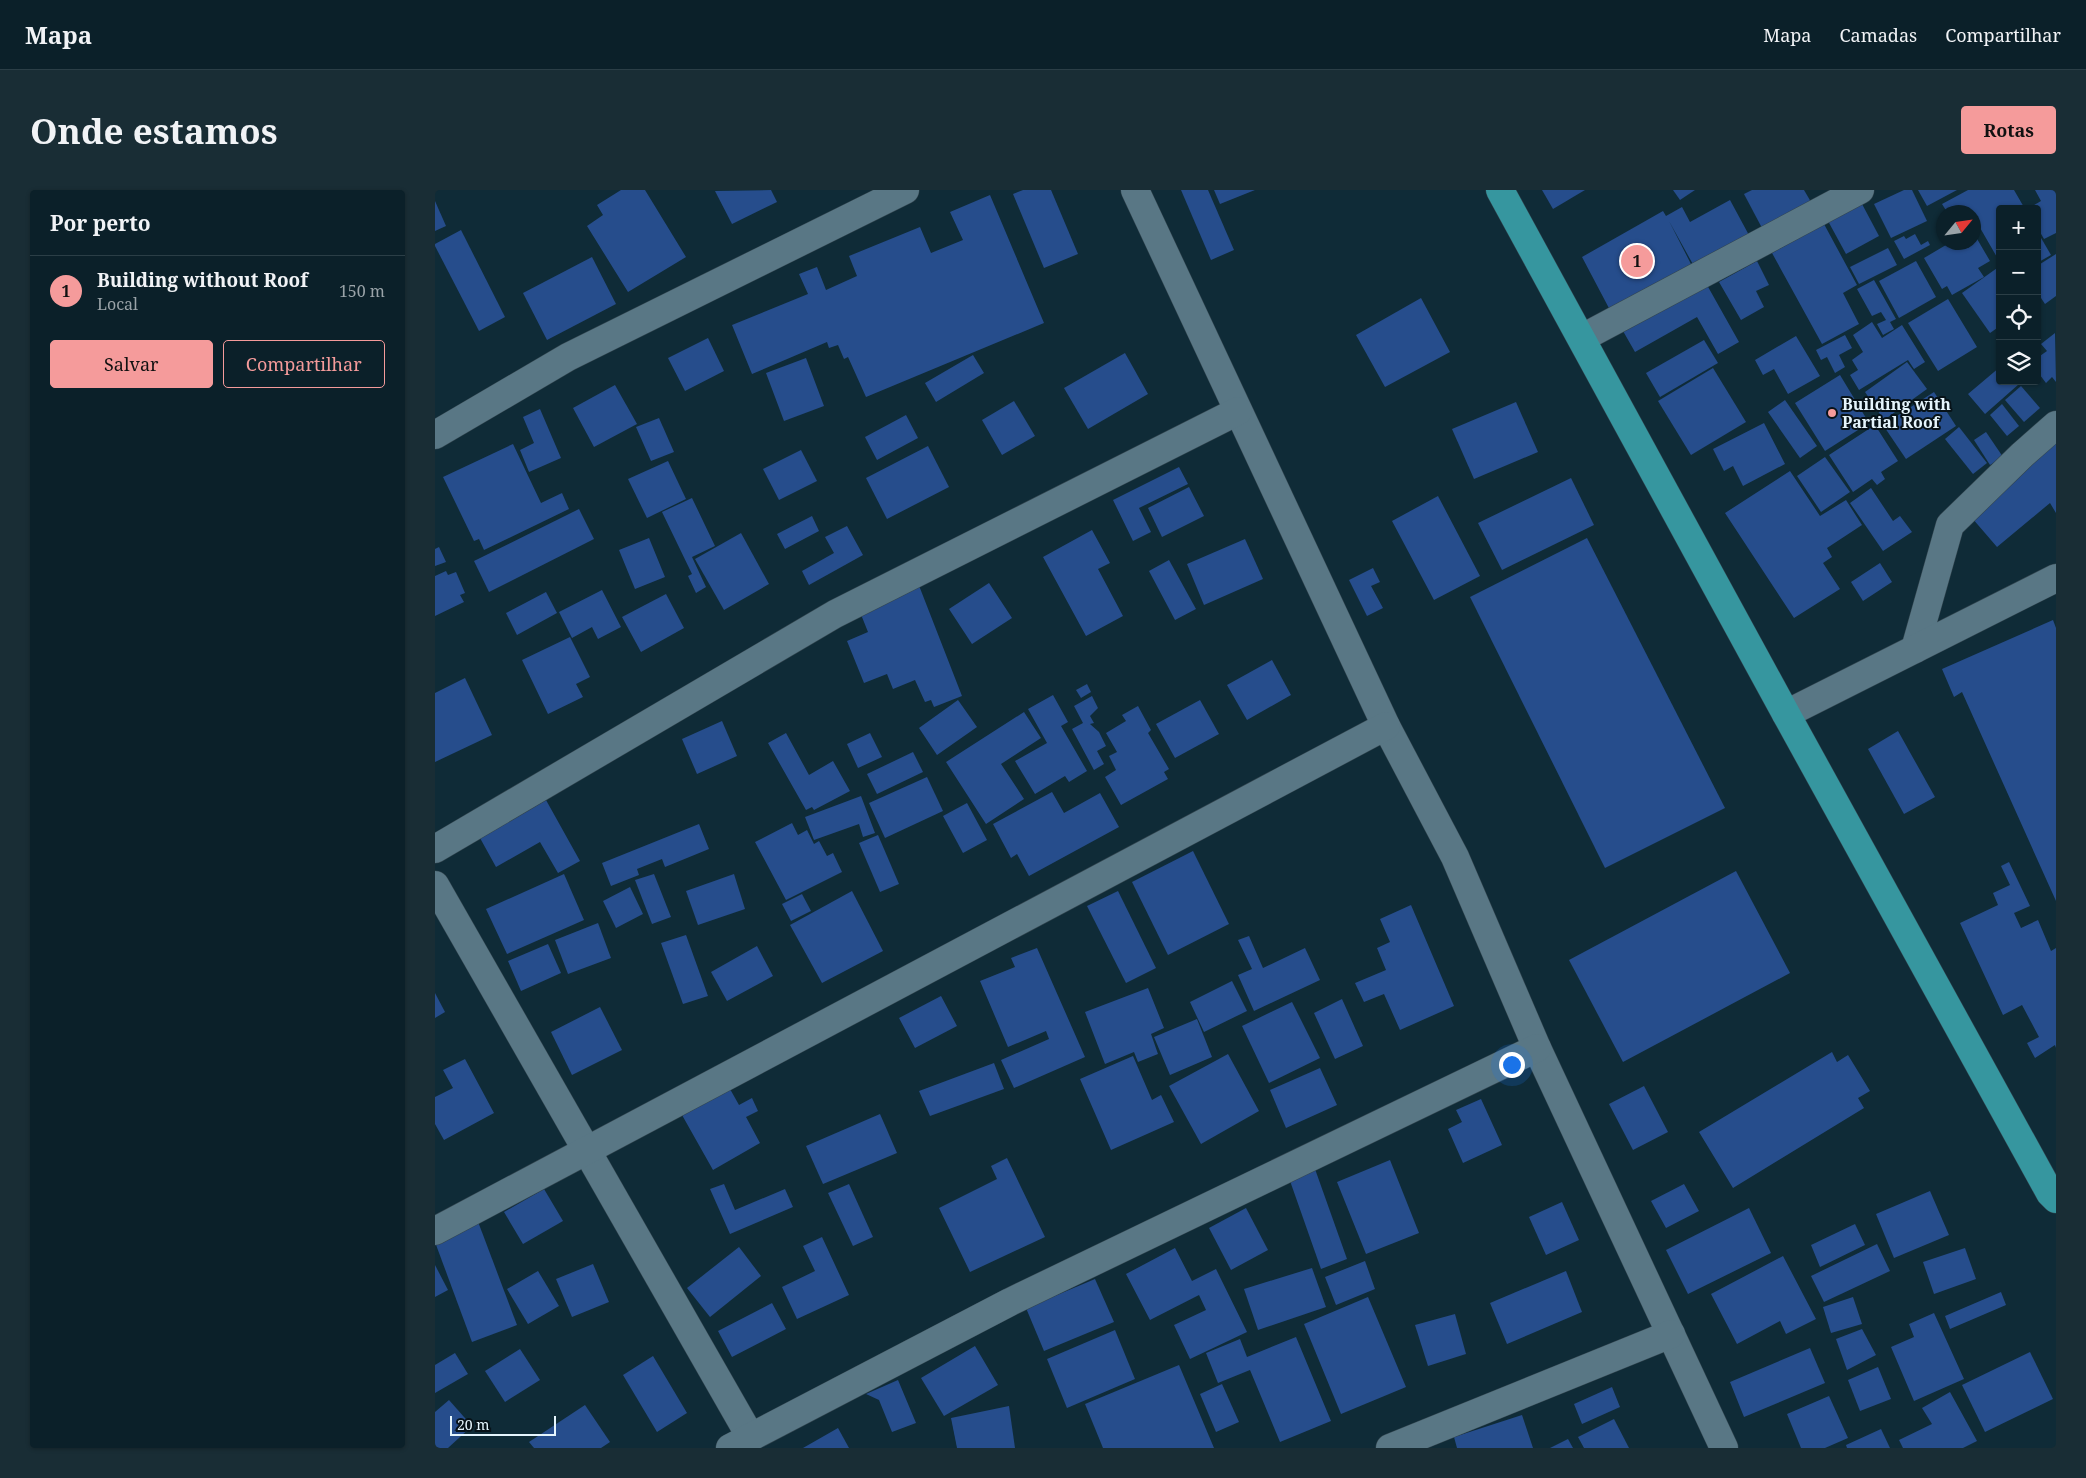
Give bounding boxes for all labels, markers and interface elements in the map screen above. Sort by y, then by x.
text: Mapa [25,18,92,51]
text: Mapa [1763,23,1812,47]
text: Camadas [1840,23,1917,47]
text: Compartilhar [1945,23,2061,47]
button: Rotas [1961,106,2056,154]
text: Onde estamos [30,107,278,154]
north arrow [1936,205,1981,250]
map controls [1996,205,2041,385]
button: + [1996,205,2041,250]
text: Por perto [50,209,151,237]
pin: 1 [1621,242,1653,280]
button: − [1996,250,2041,295]
text: Building without Roof [97,267,308,293]
text: 1 [61,280,71,302]
text: 150 m [339,280,385,302]
text: Local [97,293,138,315]
button: locate [1996,295,2041,340]
button: Salvar [50,340,213,388]
button: Compartilhar [223,340,385,388]
button: layers [1996,340,2041,385]
place label: Building with Partial Roof [1842,393,1951,433]
marker: Building with Partial Roof [1826,407,1838,419]
your location [1499,1052,1525,1078]
scale bar [450,1413,556,1436]
text: 20 m [457,1415,490,1434]

